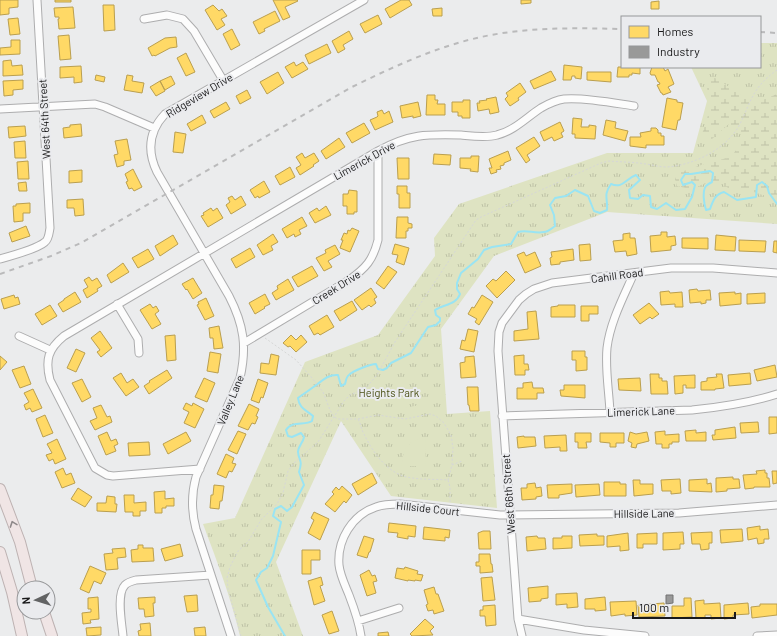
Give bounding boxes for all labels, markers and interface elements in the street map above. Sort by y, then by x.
legend [621,16,761,68]
text: Homes [657,24,694,38]
text: Industry [657,44,700,58]
street label: Ridgeview Drive [163,70,235,120]
street label: West 64th Street [35,79,53,159]
street label: Limerick Drive [331,138,397,182]
street label: Cahill Road [590,265,644,285]
street label: Creek Drive [309,267,363,307]
street label: Valley Lane [214,373,246,427]
park label: Heights Park [359,386,420,399]
street label: Limerick Lane [607,403,675,419]
street label: West 66th Street [499,454,517,534]
street label: Hillside Court [396,498,460,518]
street label: Hillside Lane [613,506,675,520]
one-way arrow [9,520,17,527]
north arrow [16,580,56,620]
scale bar [633,594,735,620]
text: N [19,597,32,605]
text: 100 m [639,600,669,614]

